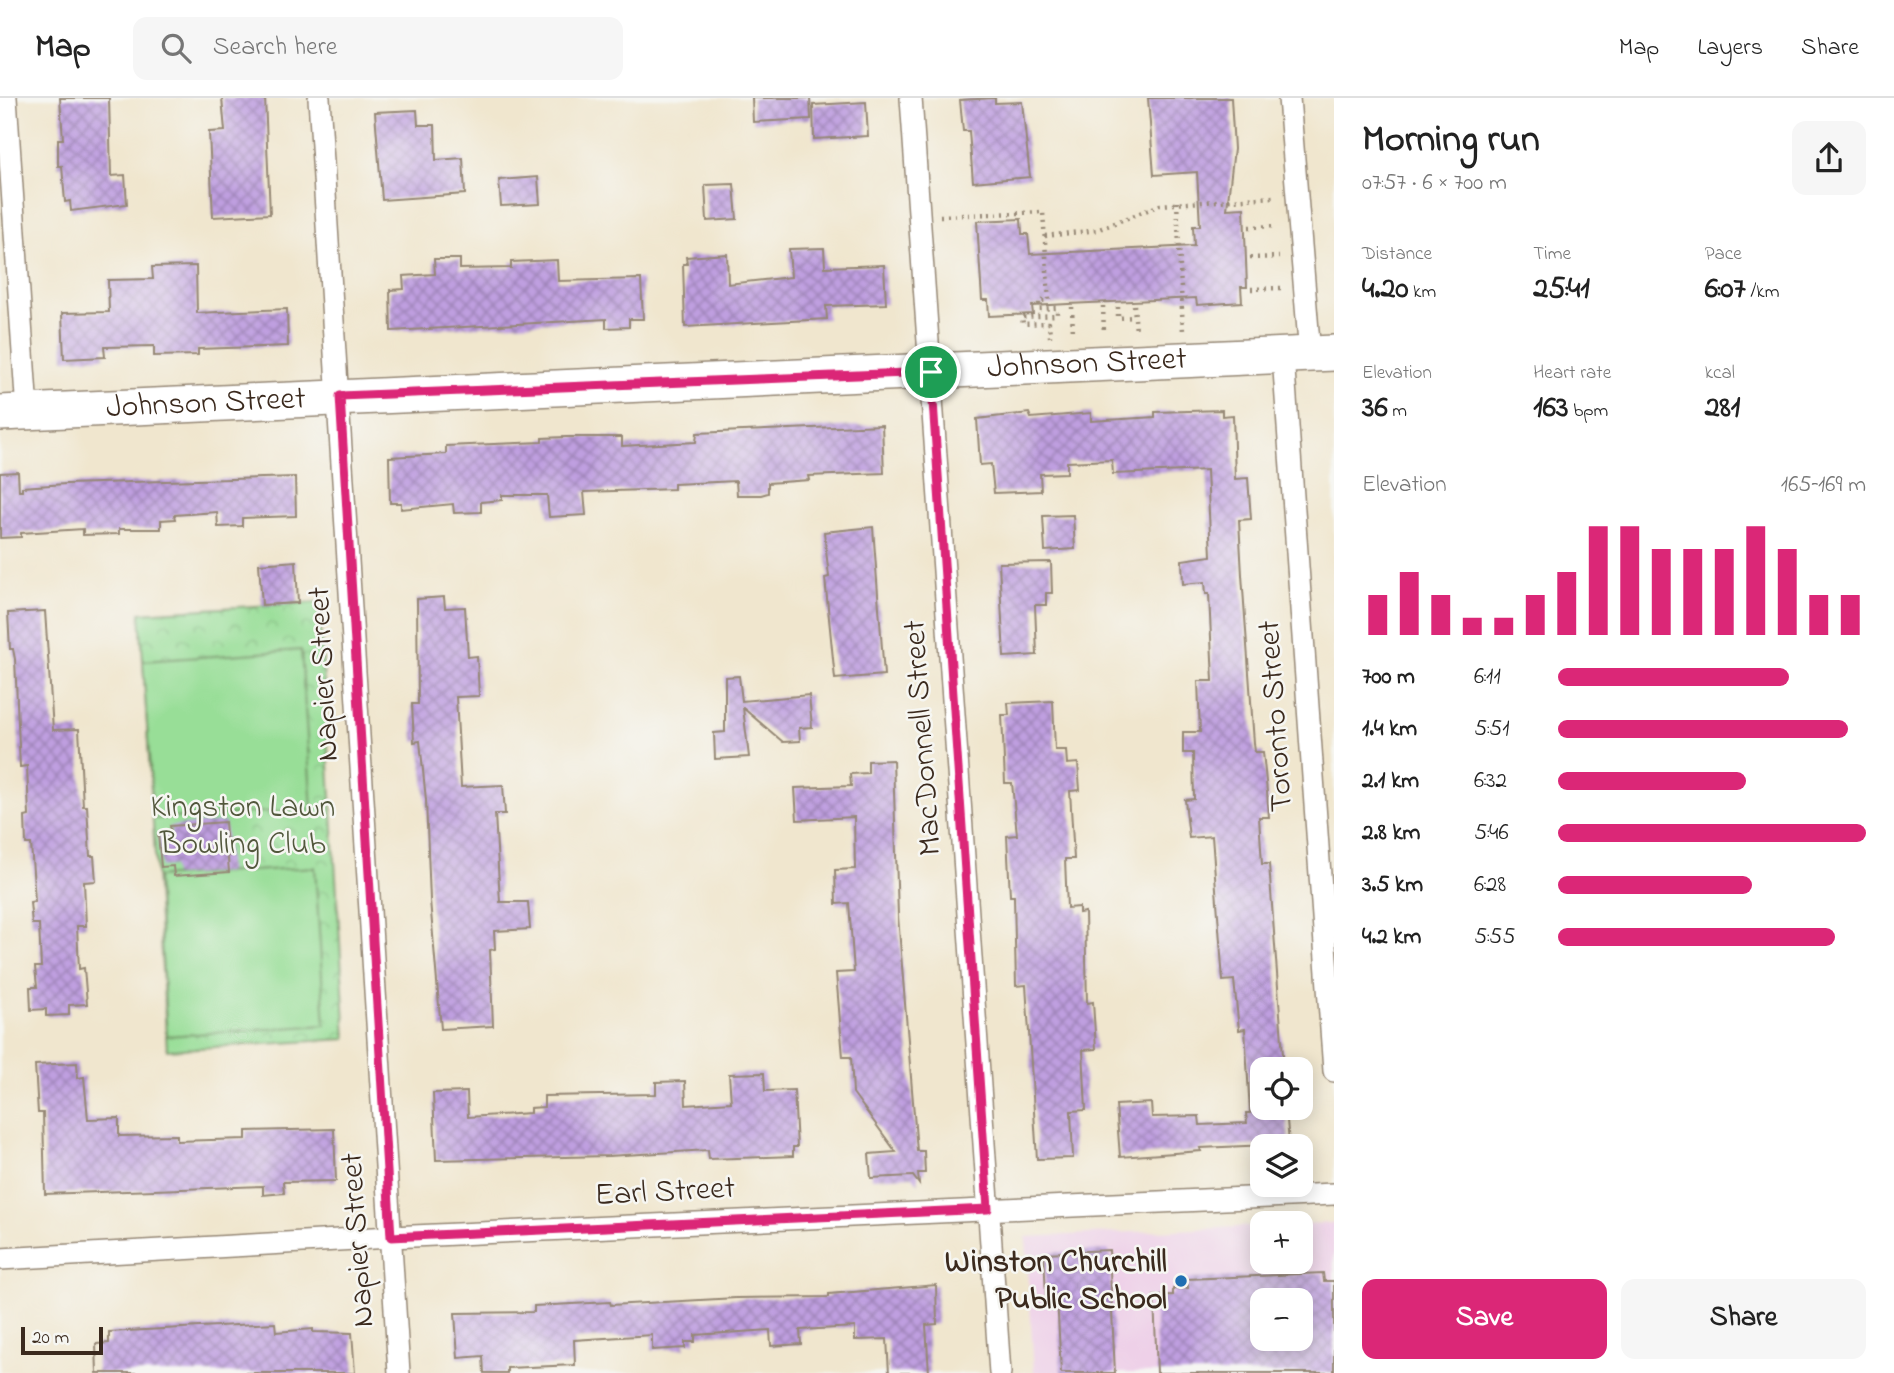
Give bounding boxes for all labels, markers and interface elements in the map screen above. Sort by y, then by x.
search box [133,17,623,80]
text: Map [35,24,91,72]
icon: search [157,29,195,67]
text: Search here [213,29,337,67]
text: Map [1619,31,1659,66]
text: Layers [1697,31,1763,66]
text: Share [1801,31,1859,66]
text: Morning run [1362,113,1540,169]
button: share [1792,121,1866,195]
text: 07:57 · 6 × 700 m [1362,167,1507,200]
text: Distance [1362,241,1432,268]
text: Time [1533,241,1571,268]
text: Pace [1705,241,1742,268]
text: 4.20 [1362,268,1408,312]
text: 25:41 [1533,268,1590,312]
text: 6:07 [1705,268,1746,312]
text: km [1408,279,1436,306]
text: /km [1746,279,1779,306]
street label: Johnson Street [986,336,1188,392]
pin [901,342,961,402]
icon: arrive [912,353,950,391]
text: Elevation [1362,360,1432,387]
text: Heart rate [1533,360,1611,387]
text: kcal [1705,360,1735,387]
street label: Johnson Street [105,376,307,432]
text: 36 [1362,387,1388,431]
text: 163 [1533,387,1568,431]
text: 281 [1705,387,1740,431]
text: m [1388,398,1407,425]
text: bpm [1568,398,1608,425]
text: Elevation [1362,469,1447,502]
text: 165–169 m [1781,469,1866,502]
street label: Napier Street [297,585,353,763]
street label: MacDonnell Street [892,618,956,858]
street label: Toronto Street [1247,618,1307,813]
text: 700 m [1362,661,1415,694]
text: 6:11 [1474,661,1501,694]
text: 1.4 km [1362,713,1417,746]
text: 5:51 [1474,713,1510,746]
text: 2.1 km [1362,765,1419,798]
text: 6:32 [1474,765,1507,798]
park label: Kingston Lawn Bowling Club [151,785,335,869]
text: 2.8 km [1362,817,1420,850]
text: 5:46 [1474,817,1509,850]
text: 3.5 km [1362,869,1423,902]
text: 6:28 [1474,869,1506,902]
text: 4.2 km [1362,921,1421,954]
text: 5:55 [1474,921,1515,954]
map controls [1250,1057,1313,1351]
button: locate [1250,1057,1313,1120]
button: layers [1250,1134,1313,1197]
street label: Napier Street [329,1151,389,1329]
street label: Earl Street [594,1166,737,1220]
button: + [1250,1211,1313,1274]
place label: Winston Churchill Public School [945,1240,1167,1324]
marker: Winston Churchill Public School [1173,1273,1189,1289]
button: Save [1362,1279,1607,1359]
button: Share [1621,1279,1866,1359]
button: − [1250,1288,1313,1351]
scale bar [21,1324,103,1356]
text: 20 m [32,1325,69,1352]

